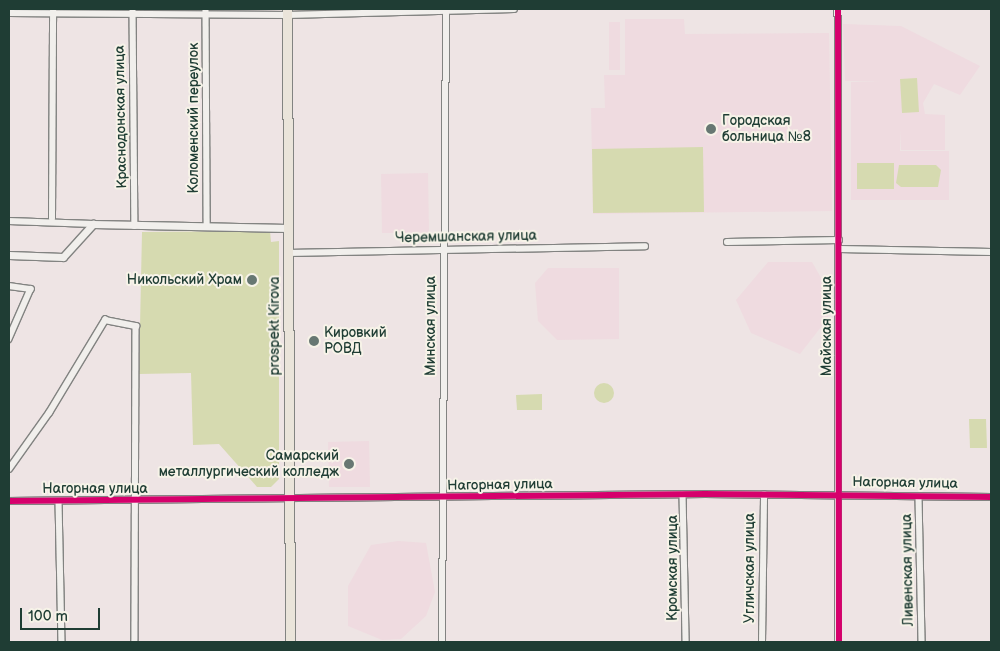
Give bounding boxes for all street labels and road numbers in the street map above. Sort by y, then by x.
street label: Коломенский переулок [186,42,202,194]
street label: Краснодонская улица [111,45,131,189]
street label: Черемшанская улица [395,227,537,247]
street label: Минская улица [423,276,439,376]
street label: Майская улица [819,276,835,376]
street label: prospekt Kirova [267,277,283,375]
street label: Нагорная улица [852,474,958,492]
street label: Нагорная улица [447,476,553,494]
street label: Нагорная улица [42,481,148,497]
street label: Угличская улица [742,513,758,623]
street label: Ливенская улица [899,514,917,626]
street label: Кромская улица [665,515,681,621]

